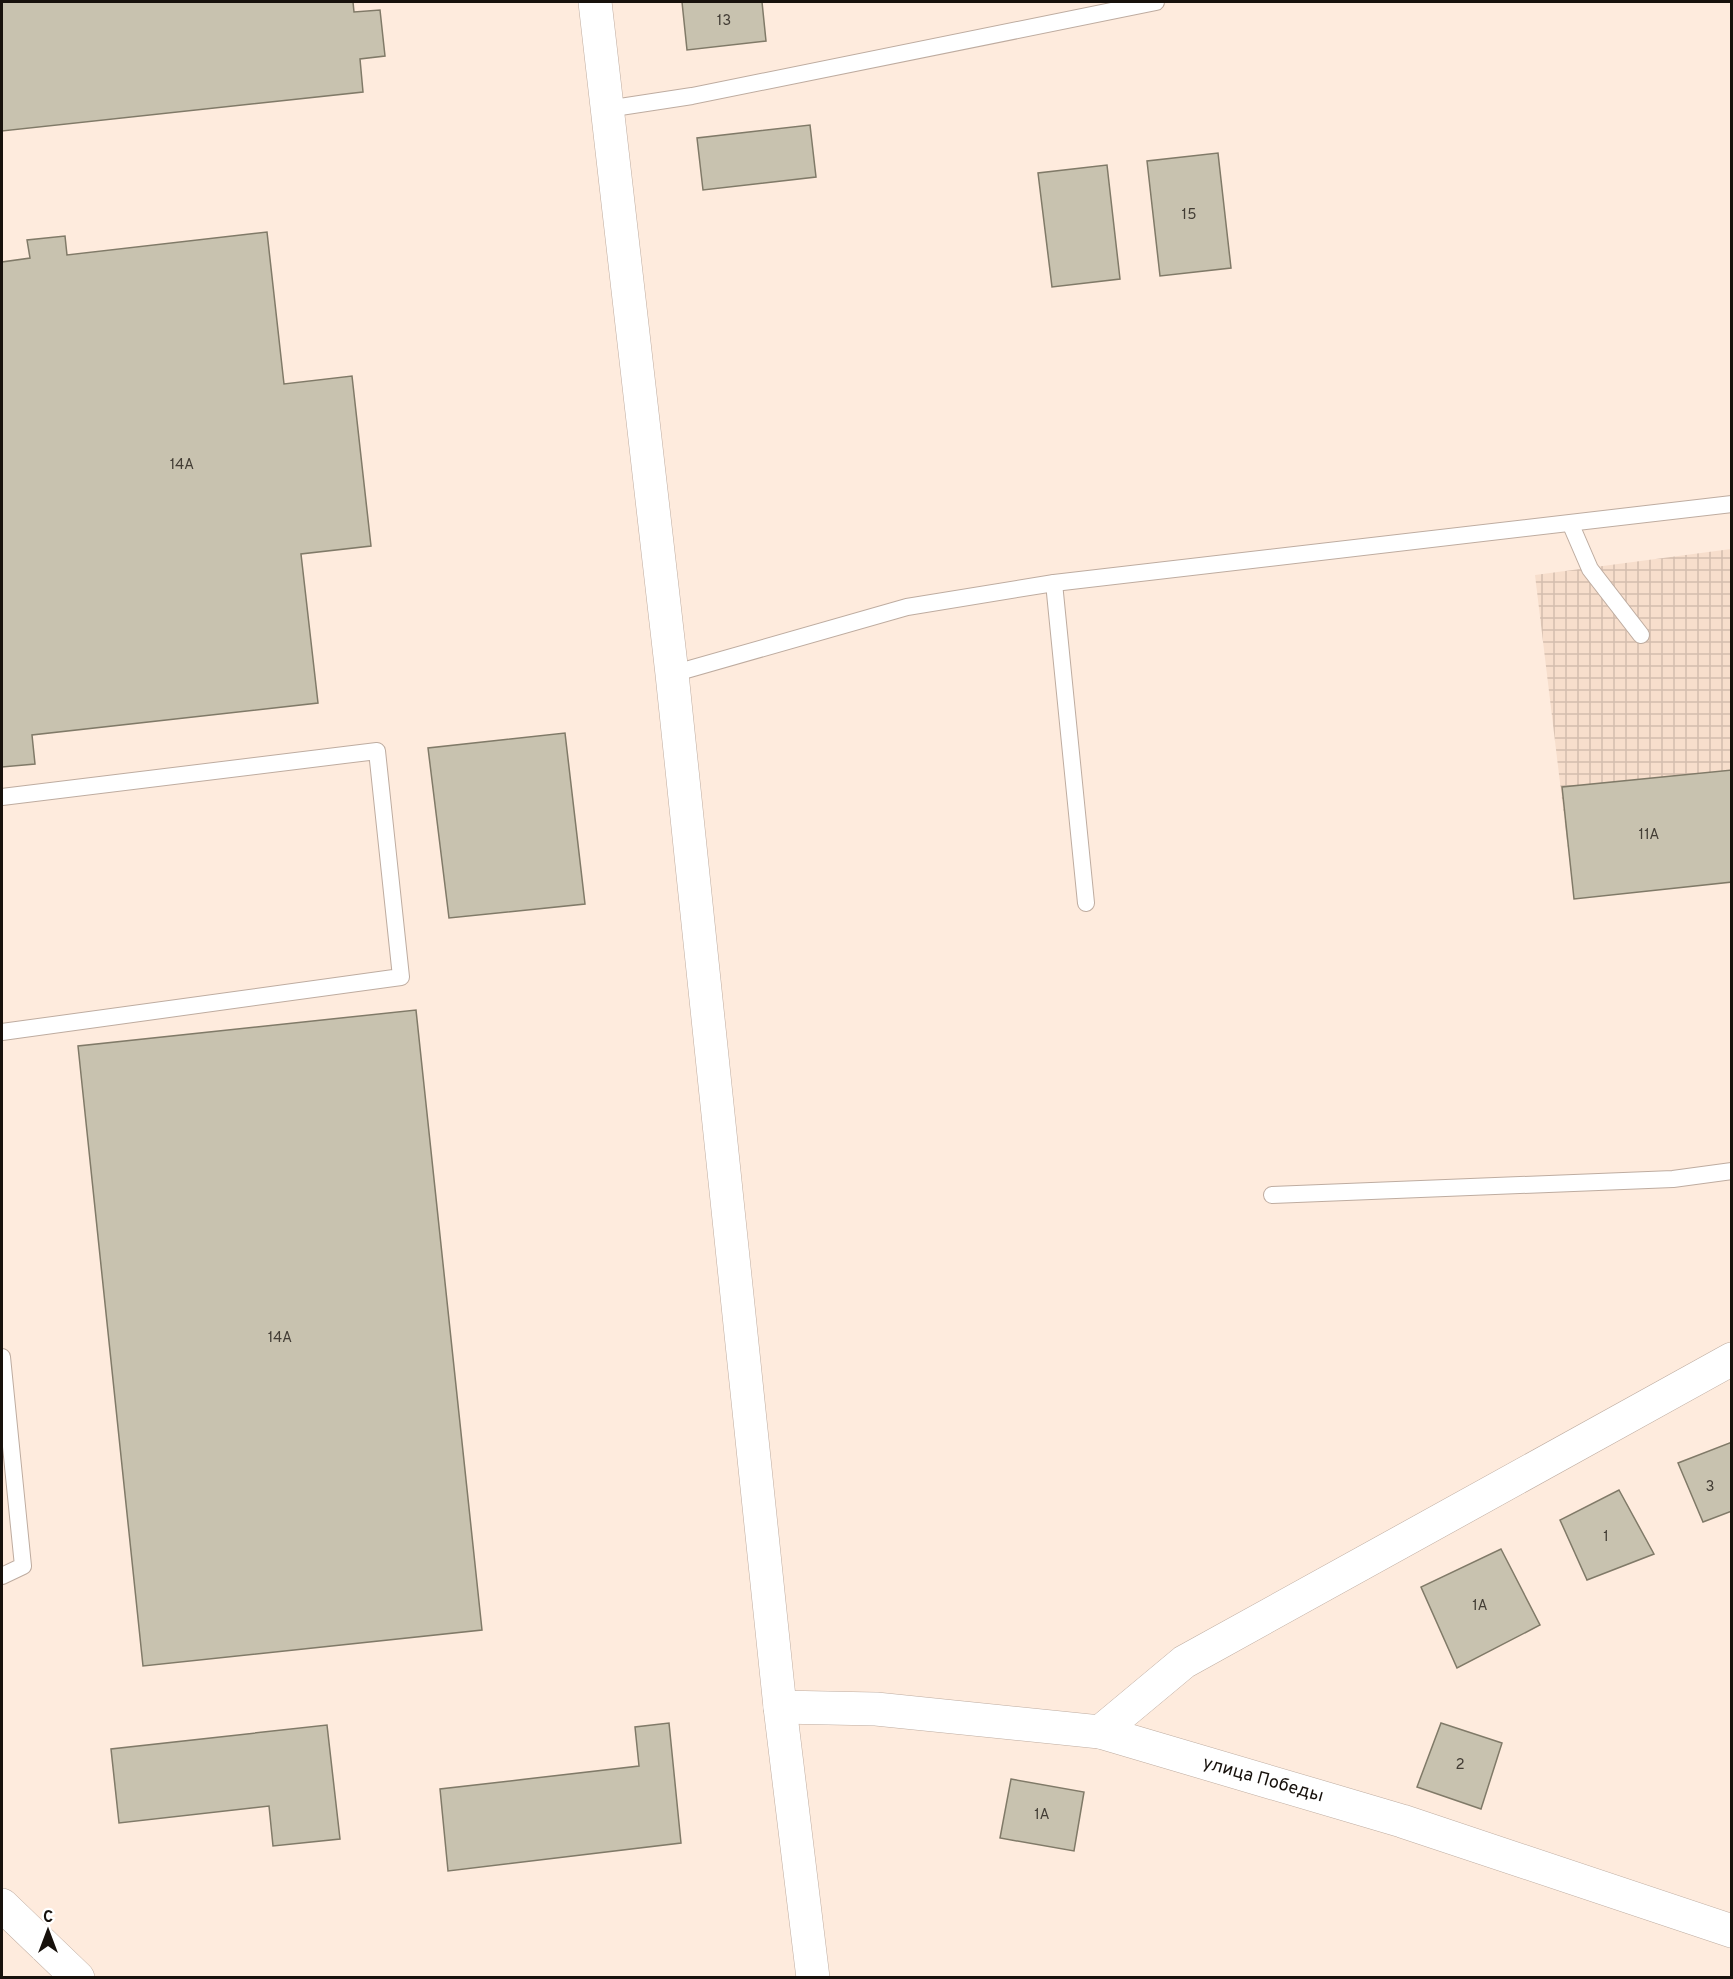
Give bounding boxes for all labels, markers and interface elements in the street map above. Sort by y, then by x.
house number: 13 [717,12,731,31]
house number: 15 [1182,206,1196,225]
house number: 14А [170,456,194,475]
house number: 11А [1639,826,1659,845]
house number: 14А [268,1329,292,1348]
house number: 3 [1705,1478,1715,1497]
house number: 1 [1603,1528,1609,1547]
house number: 1А [1472,1597,1488,1616]
street label: улица Победы [1200,1752,1326,1808]
house number: 2 [1455,1756,1465,1775]
house number: 1А [1034,1806,1050,1825]
north arrow [18,1901,78,1961]
text: С [43,1908,53,1928]

